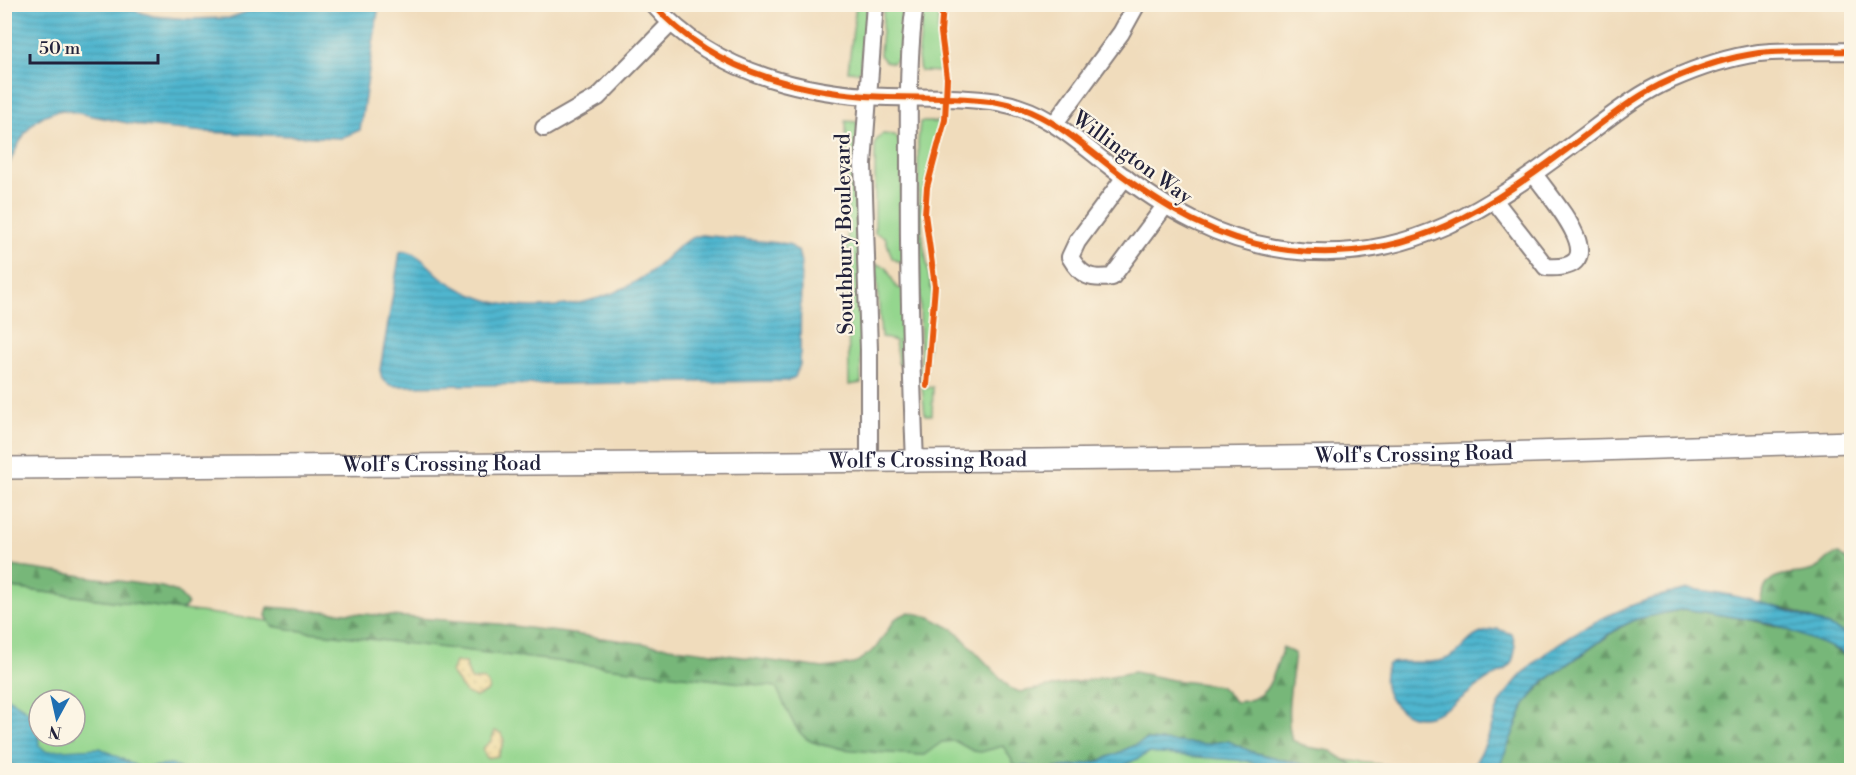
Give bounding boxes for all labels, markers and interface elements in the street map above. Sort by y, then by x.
scale bar [30,27,158,65]
text: 50 m [39,37,81,60]
street label: Willington Way [1066,105,1198,211]
street label: Southbury Boulevard [830,133,860,335]
street label: Wolf's Crossing Road [1314,440,1514,470]
street label: Wolf's Crossing Road [828,447,1027,475]
street label: Wolf's Crossing Road [342,451,541,478]
north arrow [27,688,87,748]
text: N [47,721,63,743]

